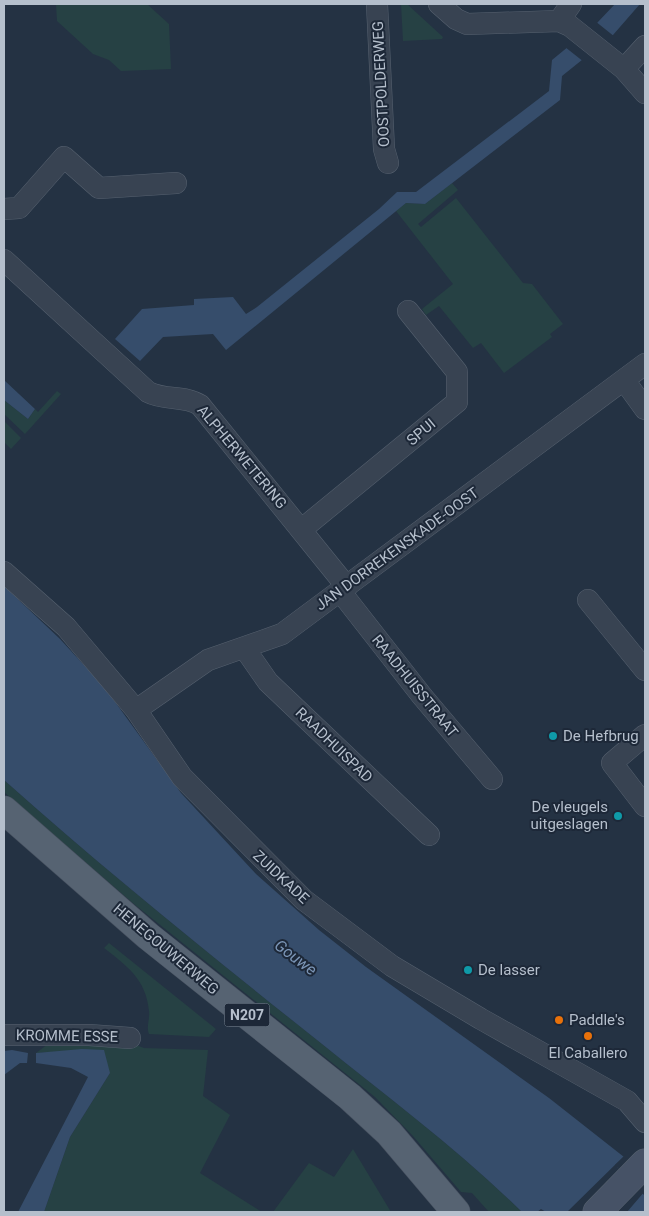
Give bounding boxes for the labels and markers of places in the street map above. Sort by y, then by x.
place label: De Hefbrug [563,727,639,745]
marker: De Hefbrug [547,730,559,742]
place label: De vleugels uitgeslagen [531,798,608,833]
marker: De vleugels uitgeslagen [612,810,624,822]
place label: De lasser [478,961,540,979]
marker: De lasser [462,964,474,976]
place label: Paddle's [569,1011,625,1029]
marker: Paddle's [553,1014,565,1026]
marker: El Caballero [582,1030,594,1042]
place label: El Caballero [548,1044,628,1062]

